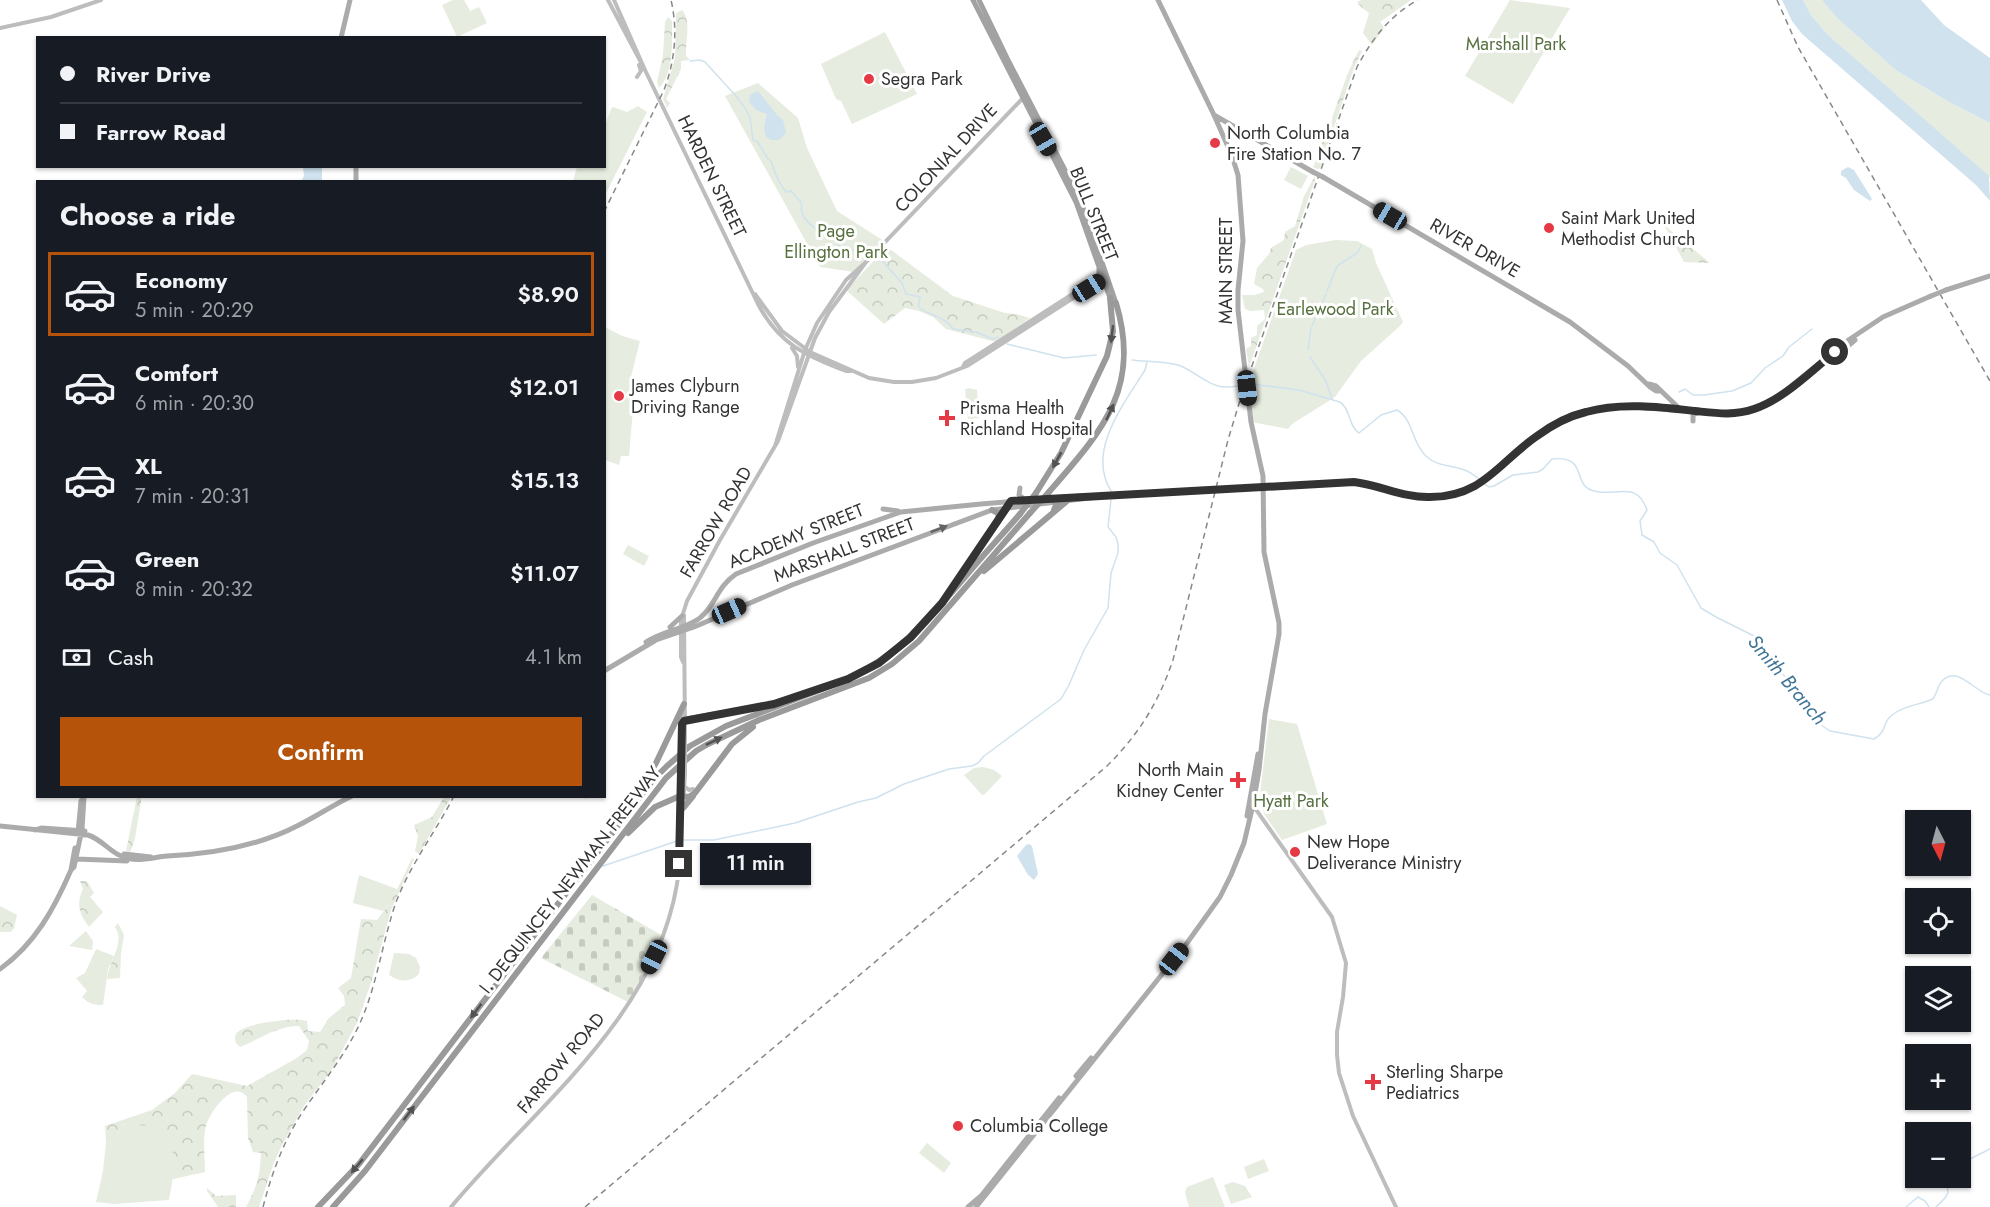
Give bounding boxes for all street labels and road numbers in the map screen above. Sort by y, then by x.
street label: COLONIAL DRIVE [889,98,1003,218]
street label: HARDEN STREET [671,111,753,242]
street label: BULL STREET [1063,163,1125,266]
street label: RIVER DRIVE [1425,212,1525,284]
street label: MAIN STREET [1213,217,1239,324]
street label: FARROW ROAD [674,462,758,582]
street label: ACADEMY STREET [724,497,868,575]
street label: MARSHALL STREET [770,511,919,589]
street label: I. DEQUINCEY NEWMAN FREEWAY [473,760,668,999]
street label: FARROW ROAD [511,1007,611,1119]

